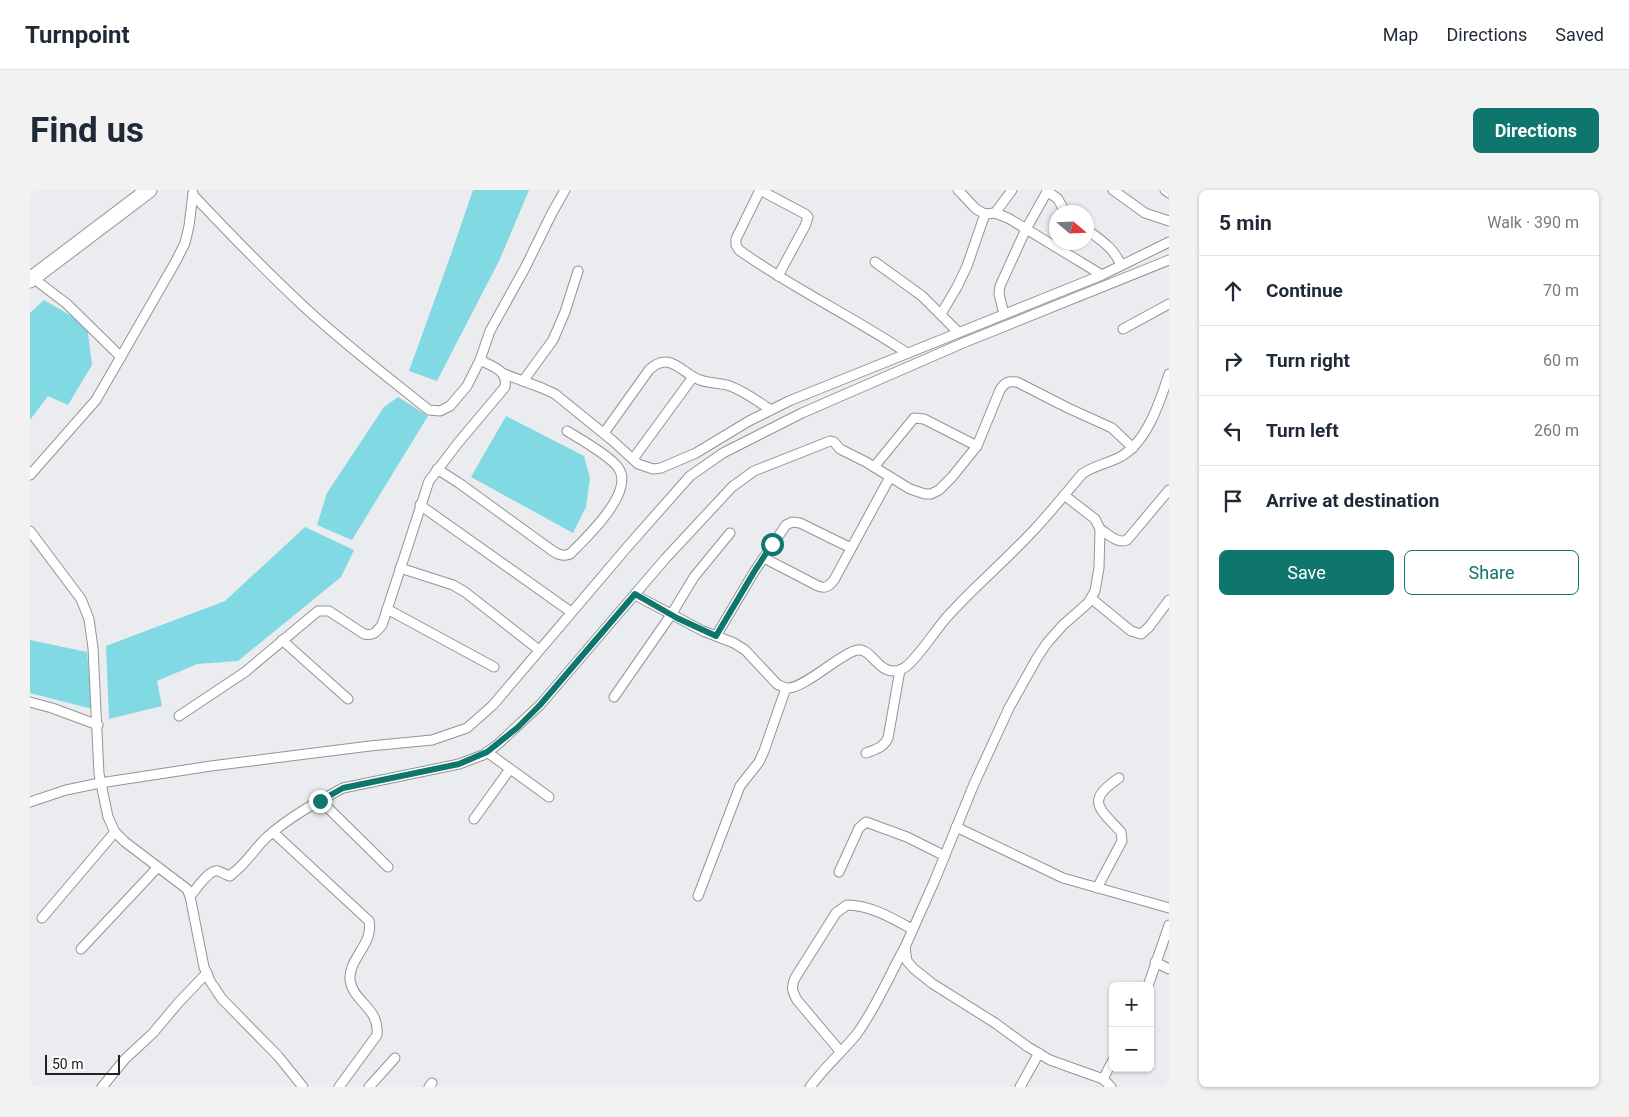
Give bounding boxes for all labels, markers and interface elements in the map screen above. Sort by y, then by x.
text: Turnpoint [25,21,130,49]
text: Map [1383,24,1418,45]
text: Directions [1446,24,1527,45]
text: Saved [1555,24,1604,45]
button: Directions [1473,108,1599,153]
text: Find us [30,110,144,151]
north arrow [1049,205,1094,250]
text: 5 min [1219,211,1272,235]
text: Walk · 390 m [1487,213,1579,232]
icon: ahead [1219,277,1247,305]
text: Continue [1266,279,1343,302]
text: 70 m [1543,281,1579,300]
icon: right [1219,347,1247,375]
text: Turn right [1266,349,1350,372]
text: 60 m [1543,351,1579,370]
icon: left [1219,417,1247,445]
text: Turn left [1266,419,1339,442]
text: 260 m [1534,421,1579,440]
icon: arrive [1219,487,1247,515]
text: Arrive at destination [1266,489,1439,512]
route start [761,533,784,556]
button: Save [1219,550,1394,595]
button: Share [1404,550,1579,595]
route end [309,790,332,813]
map controls [1109,982,1154,1072]
button: + [1109,982,1154,1027]
button: − [1109,1027,1154,1072]
scale bar [45,1052,120,1075]
text: 50 m [52,1056,84,1072]

